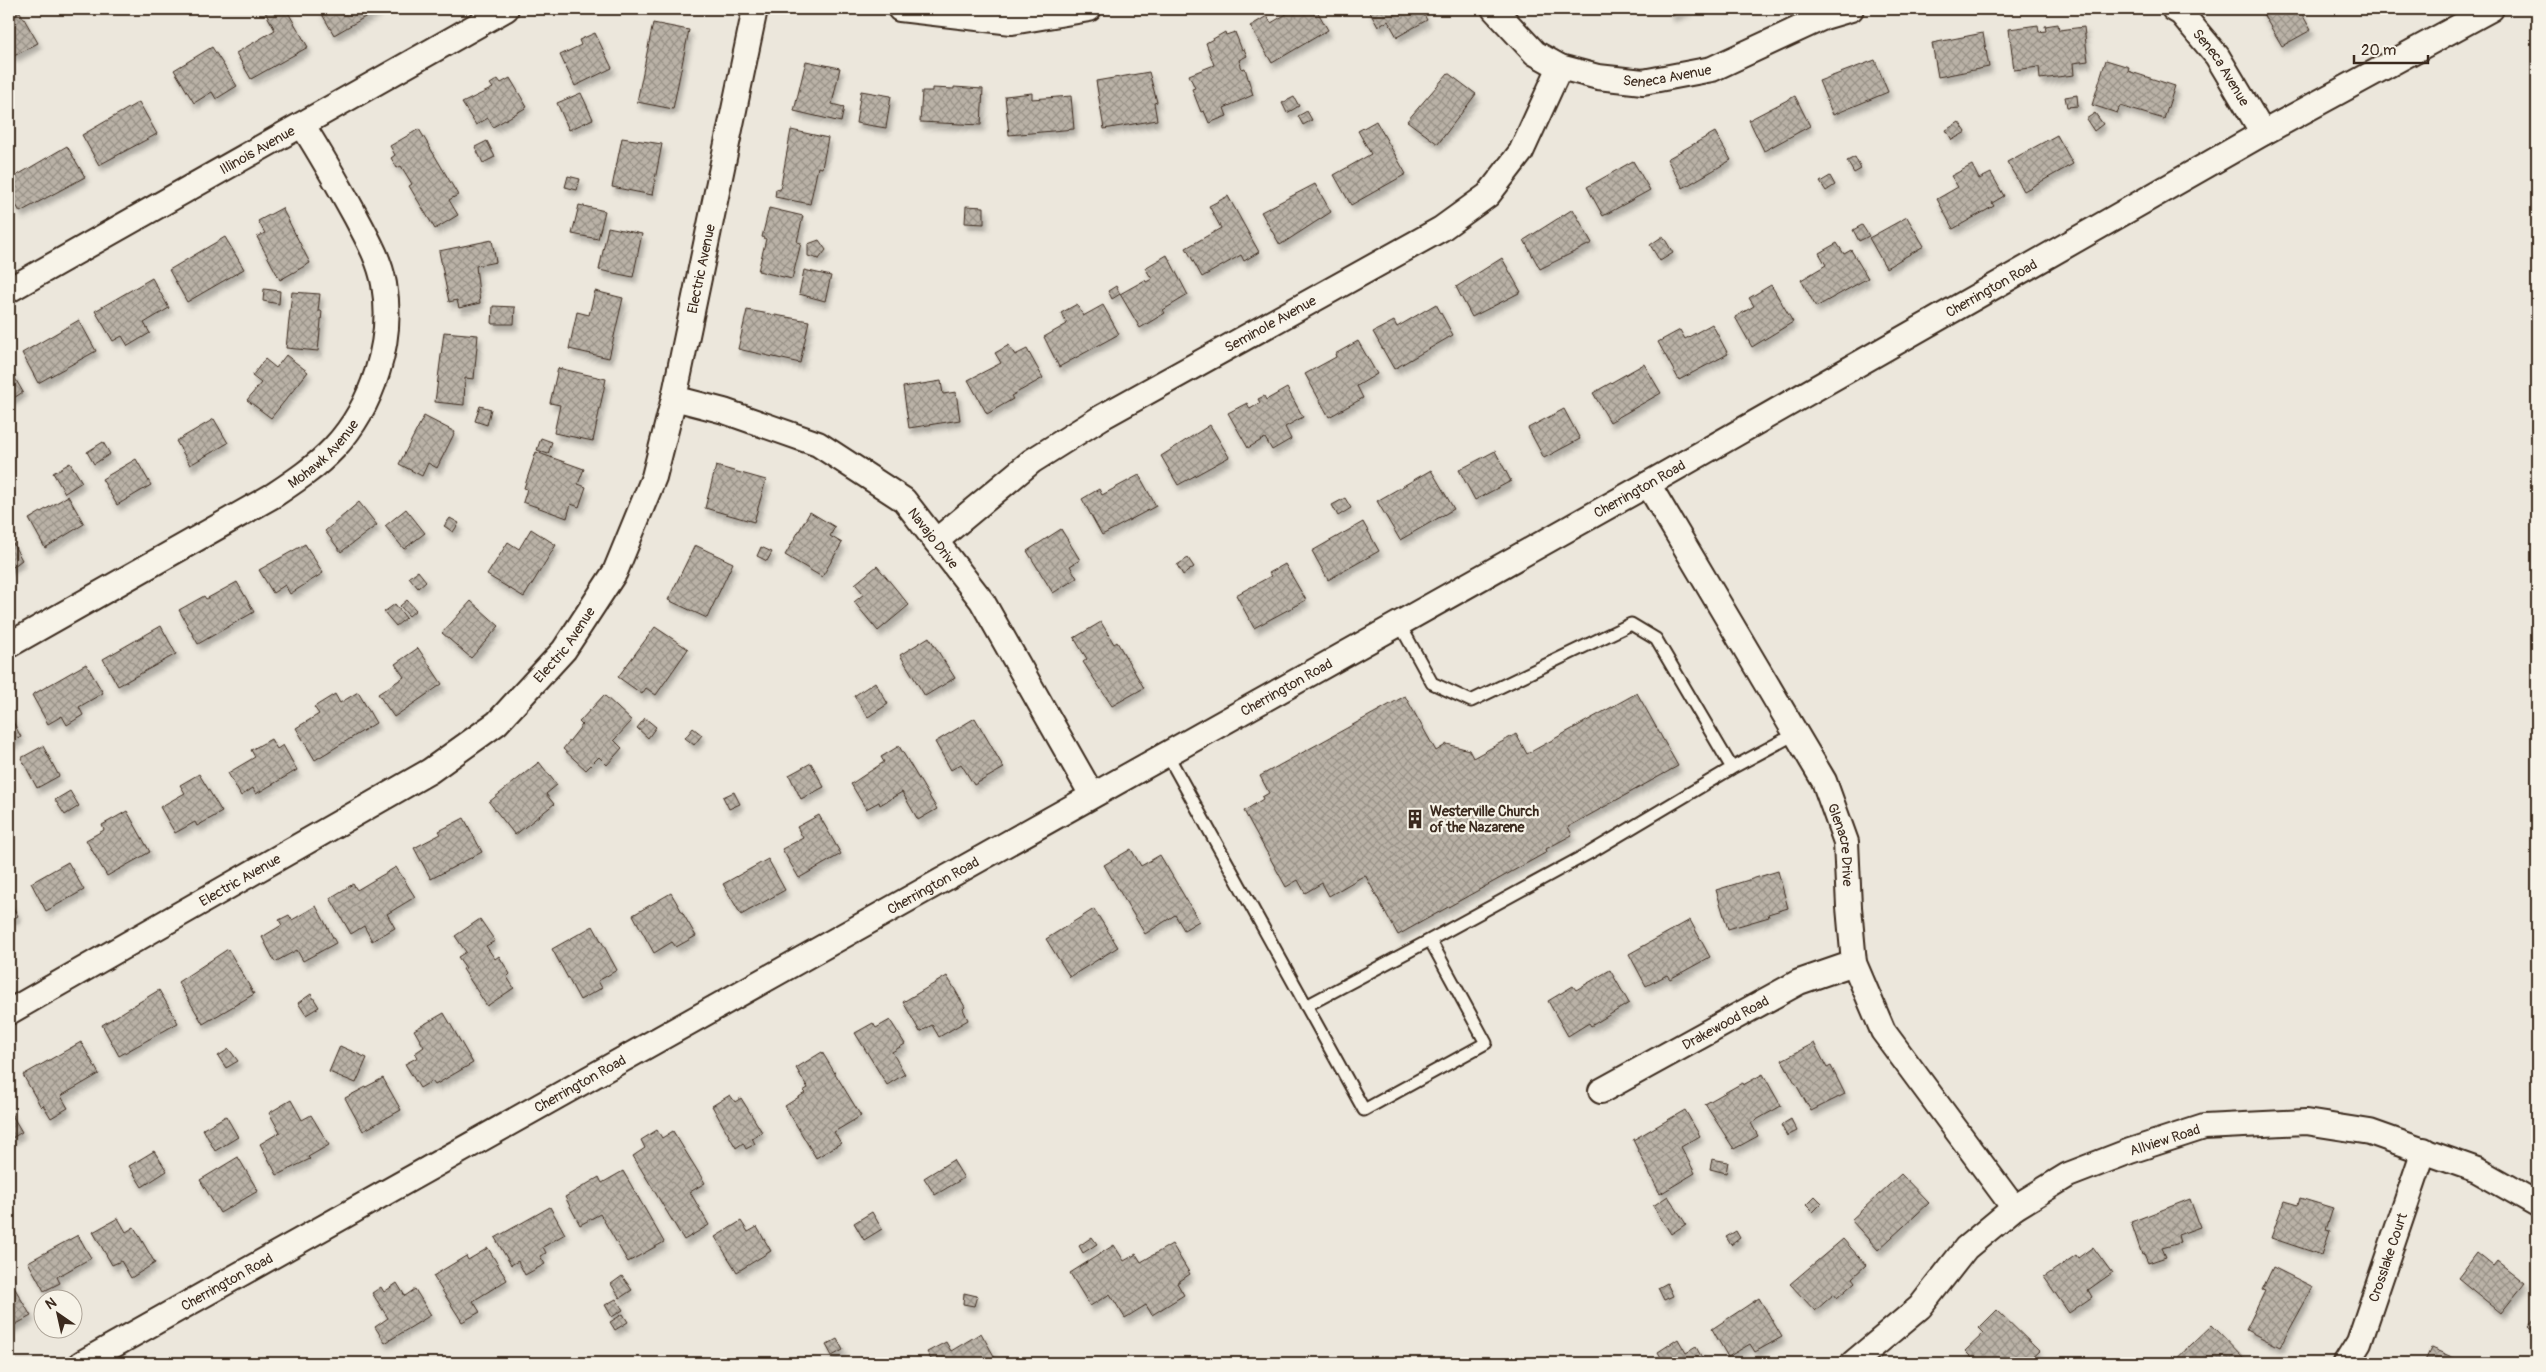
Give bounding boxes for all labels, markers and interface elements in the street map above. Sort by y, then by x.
street label: Seneca Avenue [2189,25,2253,109]
scale bar [2354,32,2427,64]
text: 20 m [2361,41,2396,60]
street label: Seneca Avenue [1622,61,1713,91]
street label: Illinois Avenue [217,122,298,178]
street label: Electric Avenue [683,222,719,315]
street label: Cherrington Road [1942,255,2040,321]
street label: Seminole Avenue [1222,292,1319,356]
street label: Mohawk Avenue [284,416,362,492]
street label: Cherrington Road [1591,456,1688,521]
street label: Navajo Drive [904,504,962,572]
street label: Electric Avenue [530,603,598,686]
street label: Cherrington Road [1237,654,1335,720]
street label: Glenacre Drive [1824,801,1857,887]
place label: Westerville Church of the Nazarene [1429,803,1539,836]
building icon: Westerville Church of the Nazarene [1404,808,1426,830]
street label: Electric Avenue [196,850,284,910]
street label: Cherrington Road [884,853,982,918]
street label: Drakewood Road [1679,992,1772,1053]
street label: Cherrington Road [531,1051,629,1116]
street label: Allview Road [2127,1120,2202,1159]
street label: Crosslake Court [2365,1210,2411,1304]
street label: Cherrington Road [178,1249,276,1314]
north arrow [32,1290,82,1340]
text: N [42,1294,60,1313]

